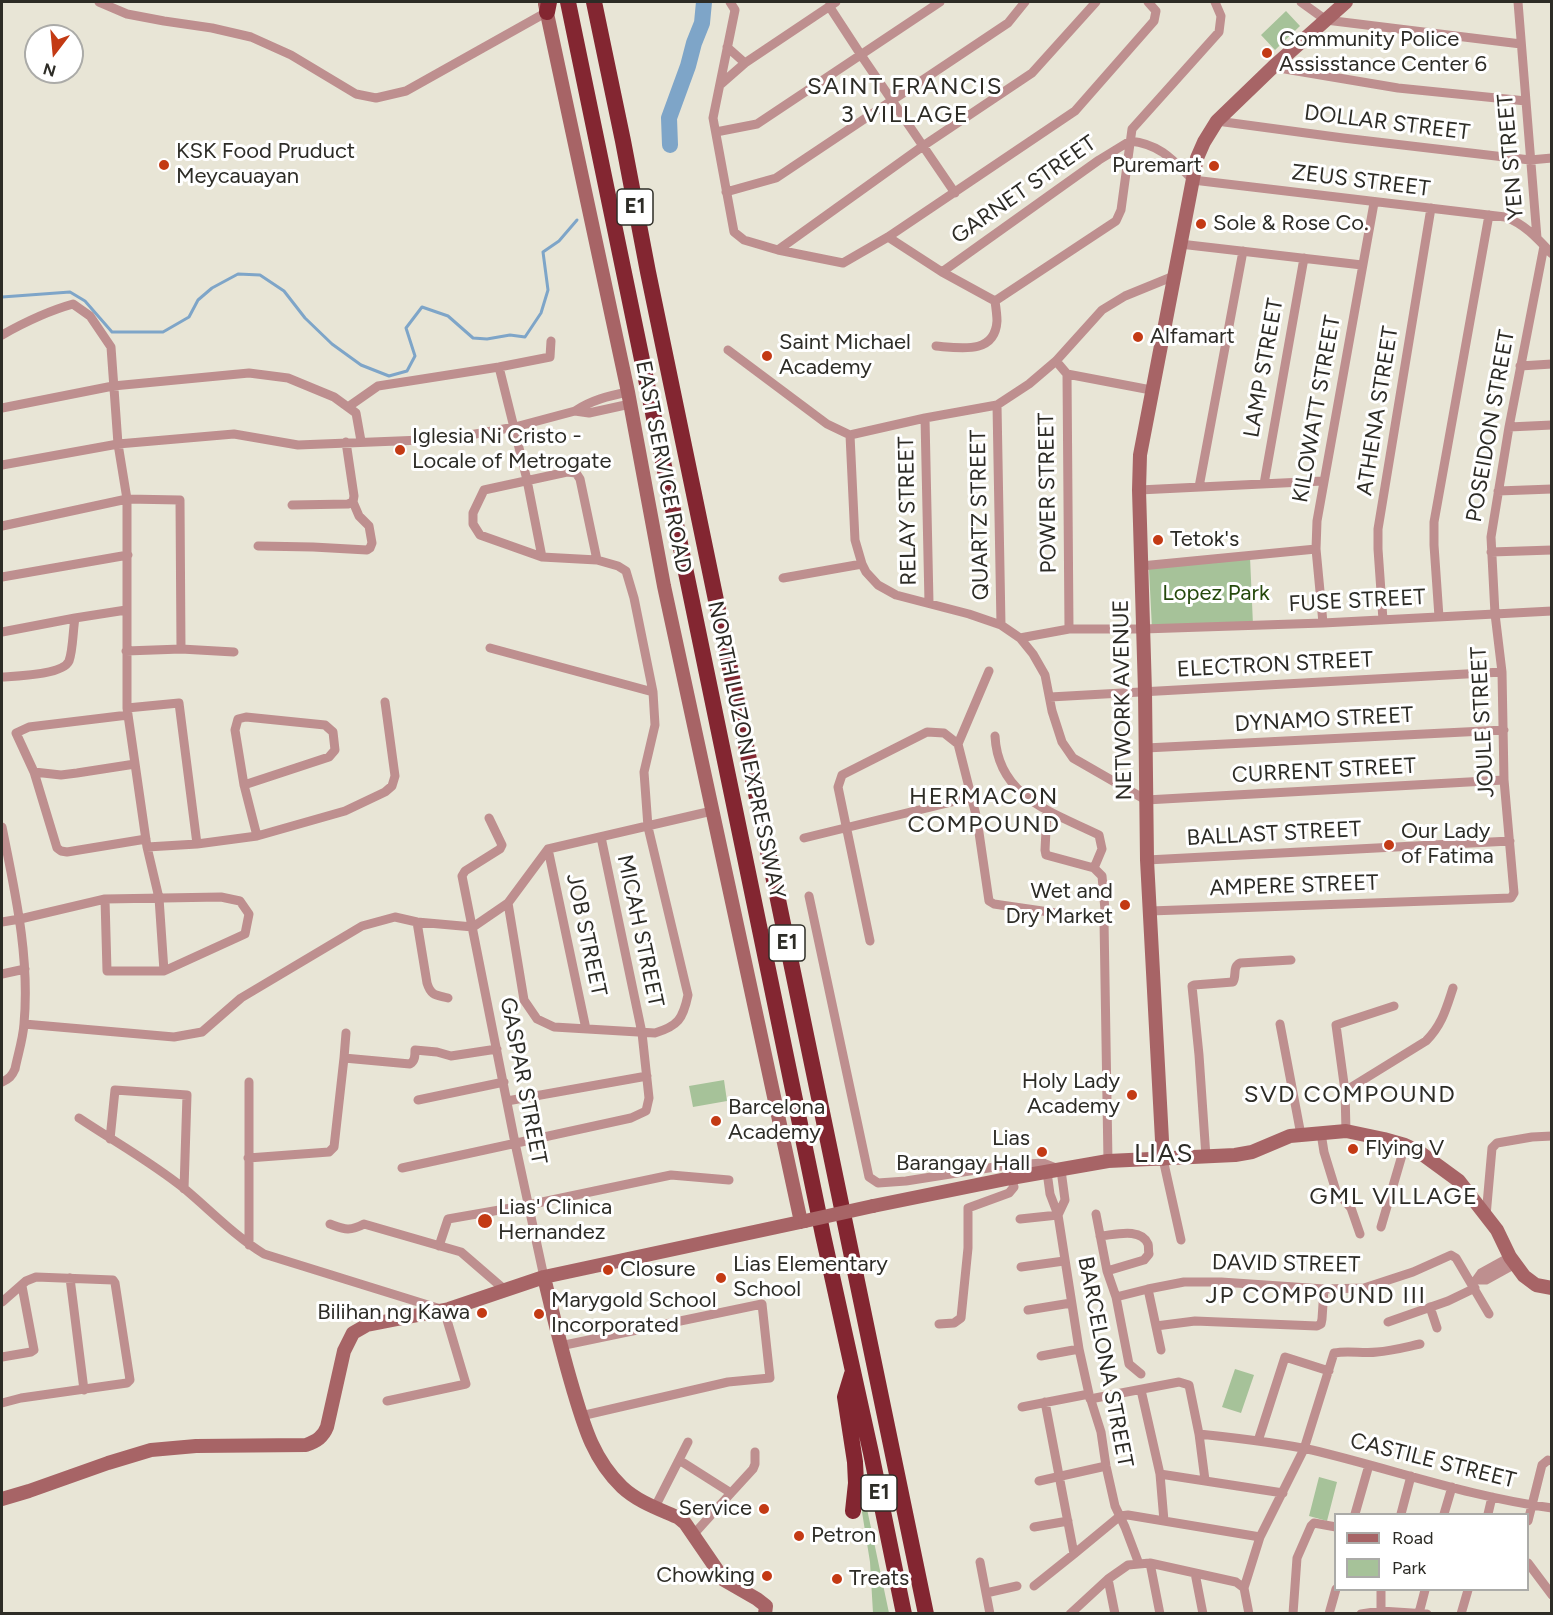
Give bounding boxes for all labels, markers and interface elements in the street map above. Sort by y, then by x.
north arrow [24,24,84,84]
place label: Community Police Assisstance Center 6 [1279,27,1487,78]
marker: Community Police Assisstance Center 6 [1260,46,1274,60]
text: N [41,59,58,81]
district label: SAINT FRANCIS 3 VILLAGE [807,73,1003,129]
street label: YEN STREET [1492,93,1530,221]
street label: DOLLAR STREET [1303,100,1471,146]
street label: GARNET STREET [947,130,1101,250]
place label: KSK Food Pruduct Meycauayan [176,139,355,190]
place label: Puremart [1112,153,1202,179]
marker: KSK Food Pruduct Meycauayan [157,158,171,172]
marker: Puremart [1207,159,1221,173]
street label: ZEUS STREET [1290,159,1432,203]
road number: E1 [617,189,653,225]
place label: Sole & Rose Co. [1213,211,1369,237]
marker: Sole & Rose Co. [1194,217,1208,231]
street label: LAMP STREET [1239,296,1289,440]
street label: KILOWATT STREET [1288,313,1346,505]
place label: Alfamart [1150,324,1235,350]
street label: ATHENA STREET [1352,324,1404,498]
street label: POSEIDON STREET [1461,328,1521,524]
place label: Saint Michael Academy [779,330,911,382]
marker: Alfamart [1131,330,1145,344]
marker: Saint Michael Academy [760,349,774,363]
street label: EAST SERVICE ROAD [629,359,697,575]
street label: POWER STREET [1033,412,1063,574]
place label: Iglesia Ni Cristo - Locale of Metrogate [412,424,611,476]
street label: QUARTZ STREET [965,429,995,601]
street label: RELAY STREET [893,436,923,586]
marker: Iglesia Ni Cristo - Locale of Metrogate [393,443,407,457]
place label: Tetok's [1170,527,1239,553]
marker: Tetok's [1151,533,1165,547]
park label: Lopez Park [1162,581,1270,607]
street label: FUSE STREET [1288,584,1426,618]
street label: NORTH LUZON EXPRESSWAY [701,599,791,901]
street label: NETWORK AVENUE [1108,599,1138,801]
street label: JOULE STREET [1466,646,1500,798]
street label: ELECTRON STREET [1176,647,1374,683]
street label: DYNAMO STREET [1234,702,1414,738]
street label: CURRENT STREET [1231,753,1417,789]
district label: HERMACON COMPOUND [908,783,1060,839]
street label: BALLAST STREET [1186,816,1362,852]
place label: Our Lady of Fatima [1401,819,1494,870]
marker: Our Lady of Fatima [1382,838,1396,852]
street label: MICAH STREET [611,852,669,1010]
street label: AMPERE STREET [1209,870,1379,902]
street label: JOB STREET [560,871,612,999]
place label: Wet and Dry Market [1005,879,1113,930]
marker: Wet and Dry Market [1118,898,1132,912]
road number: E1 [769,925,805,961]
street label: GASPAR STREET [494,995,552,1167]
place label: Holy Lady Academy [1022,1069,1120,1120]
district label: SVD COMPOUND [1244,1081,1456,1109]
marker: Holy Lady Academy [1125,1088,1139,1102]
place label: Barcelona Academy [728,1095,825,1146]
marker: Barcelona Academy [709,1114,723,1128]
place label: Lias Barangay Hall [896,1126,1030,1178]
place label: Flying V [1365,1136,1444,1162]
district label: LIAS [1134,1138,1194,1170]
marker: Flying V [1346,1142,1360,1156]
marker: Lias Barangay Hall [1035,1145,1049,1159]
district label: GML VILLAGE [1309,1183,1479,1211]
place label: Lias' Clinica Hernandez [498,1195,612,1246]
marker: Lias' Clinica Hernandez [476,1212,494,1230]
street label: DAVID STREET [1212,1250,1360,1278]
place label: Lias Elementary School [733,1252,888,1304]
street label: BARCELONA STREET [1072,1254,1138,1470]
place label: Closure [620,1257,695,1283]
marker: Closure [601,1263,615,1277]
marker: Lias Elementary School [714,1271,728,1285]
district label: JP COMPOUND III [1206,1282,1426,1310]
place label: Marygold School Incorporated [551,1288,716,1340]
place label: Bilihan ng Kawa [317,1300,470,1326]
marker: Bilihan ng Kawa [475,1306,489,1320]
marker: Marygold School Incorporated [532,1307,546,1321]
street label: CASTILE STREET [1347,1428,1519,1494]
road number: E1 [861,1475,897,1511]
place label: Service [679,1496,752,1522]
marker: Service [757,1502,771,1516]
legend [1334,1513,1529,1591]
place label: Petron [811,1523,876,1549]
text: Road [1392,1527,1433,1549]
marker: Petron [792,1529,806,1543]
text: Park [1392,1557,1426,1579]
place label: Chowking [656,1563,755,1589]
place label: Treats [849,1566,909,1592]
marker: Chowking [760,1569,774,1583]
marker: Treats [830,1572,844,1586]

